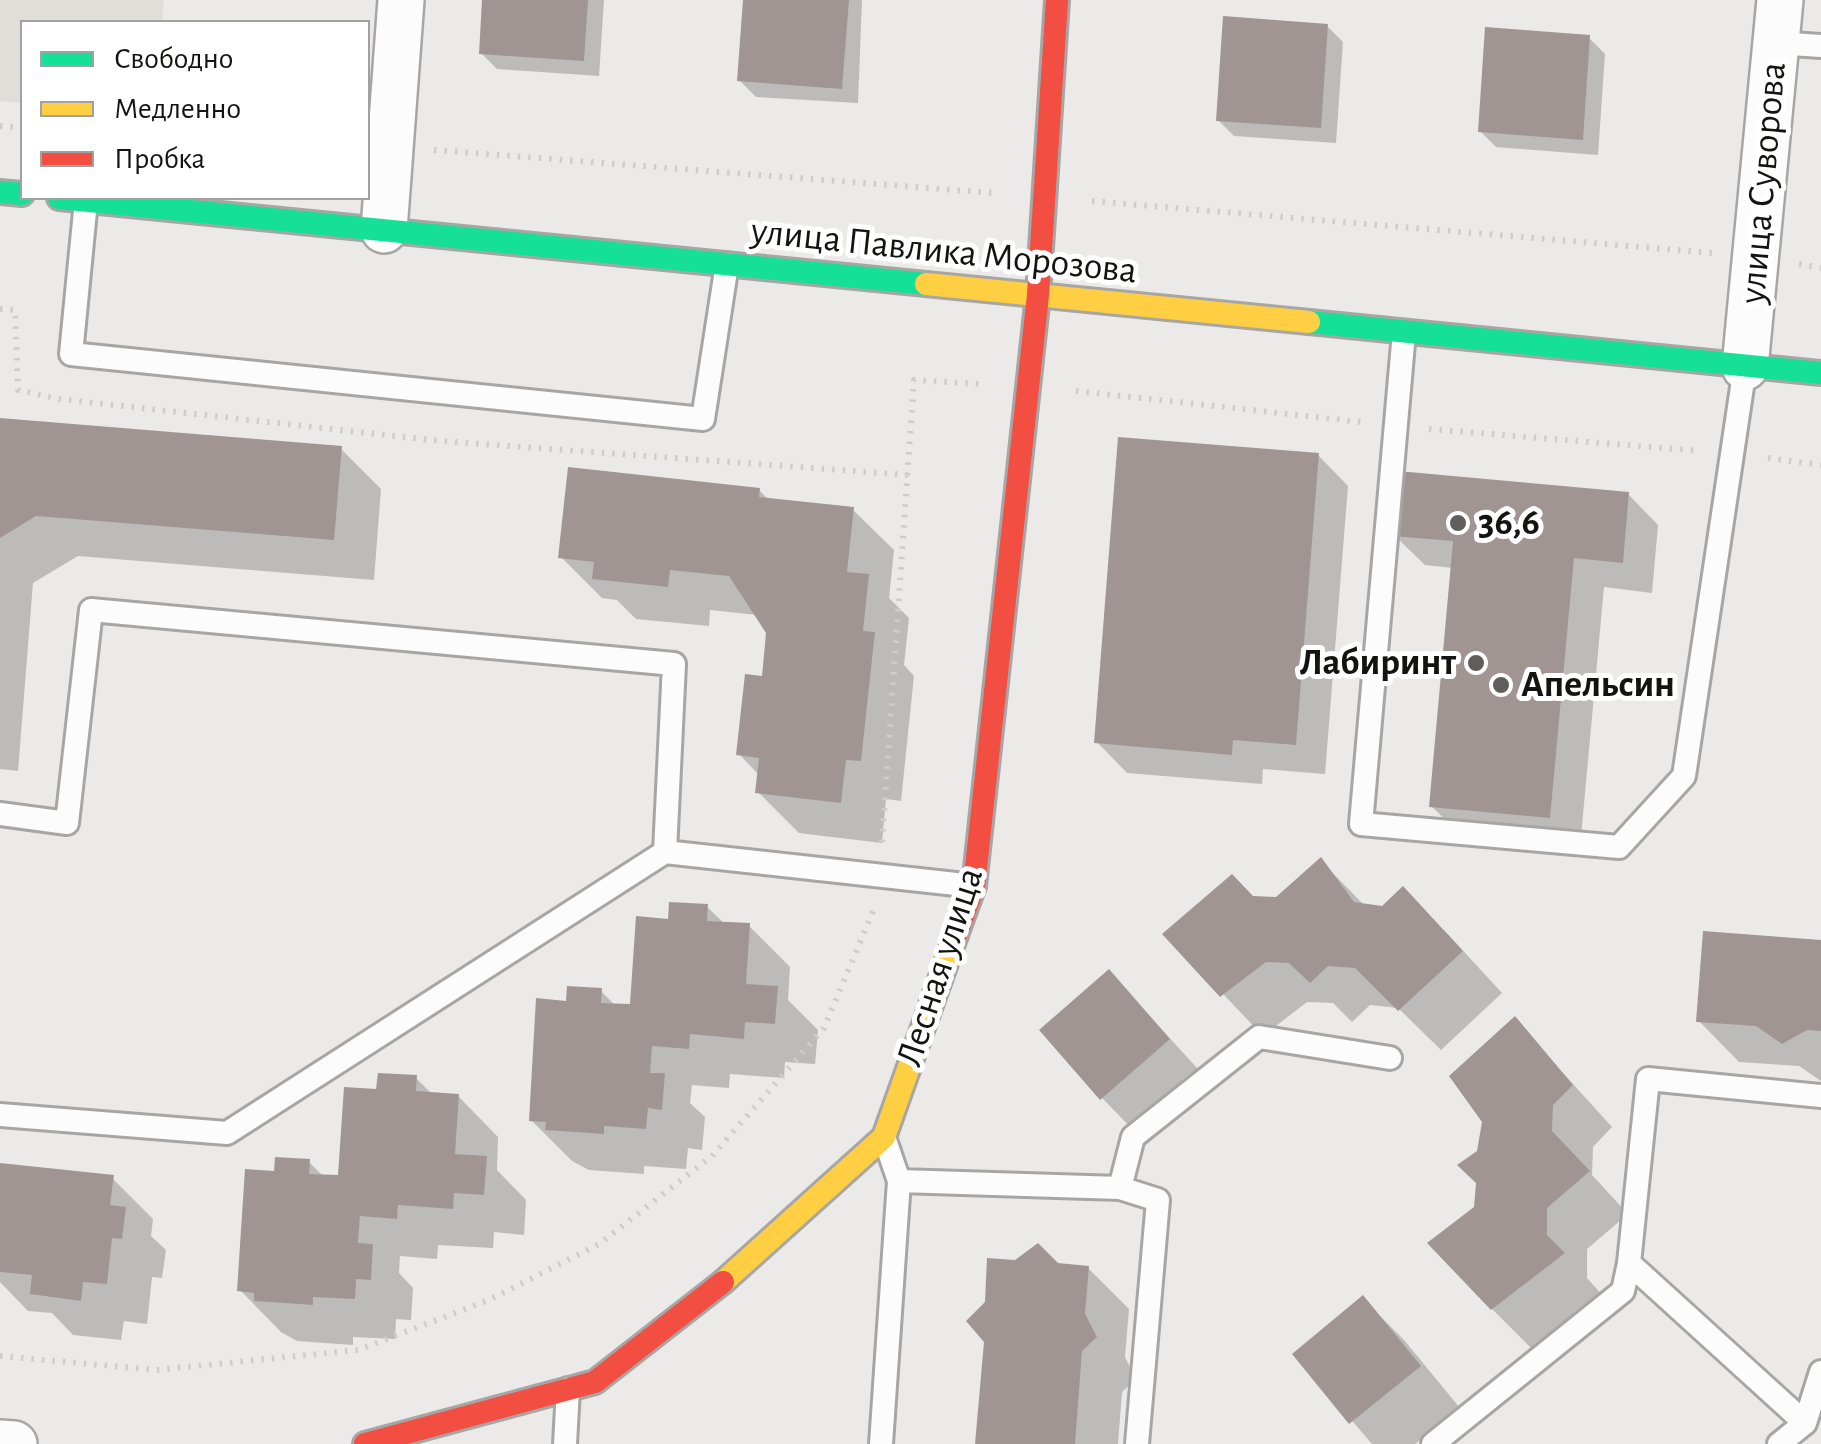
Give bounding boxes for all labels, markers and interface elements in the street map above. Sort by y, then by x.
legend [20,20,370,200]
text: Свободно [114,44,233,74]
street label: улица Суворова [1730,60,1796,306]
text: Медленно [114,94,241,124]
text: Пробка [114,144,205,174]
street label: улица Павлика Морозова [749,208,1139,294]
place label: 36,6 [1478,500,1540,546]
marker: 36,6 [1447,512,1469,534]
place label: Лабиринт [1299,640,1456,686]
marker: Лабиринт [1465,652,1487,674]
place label: Апельсин [1521,662,1675,708]
marker: Апельсин [1490,674,1512,696]
street label: Лесная улица [886,862,994,1072]

